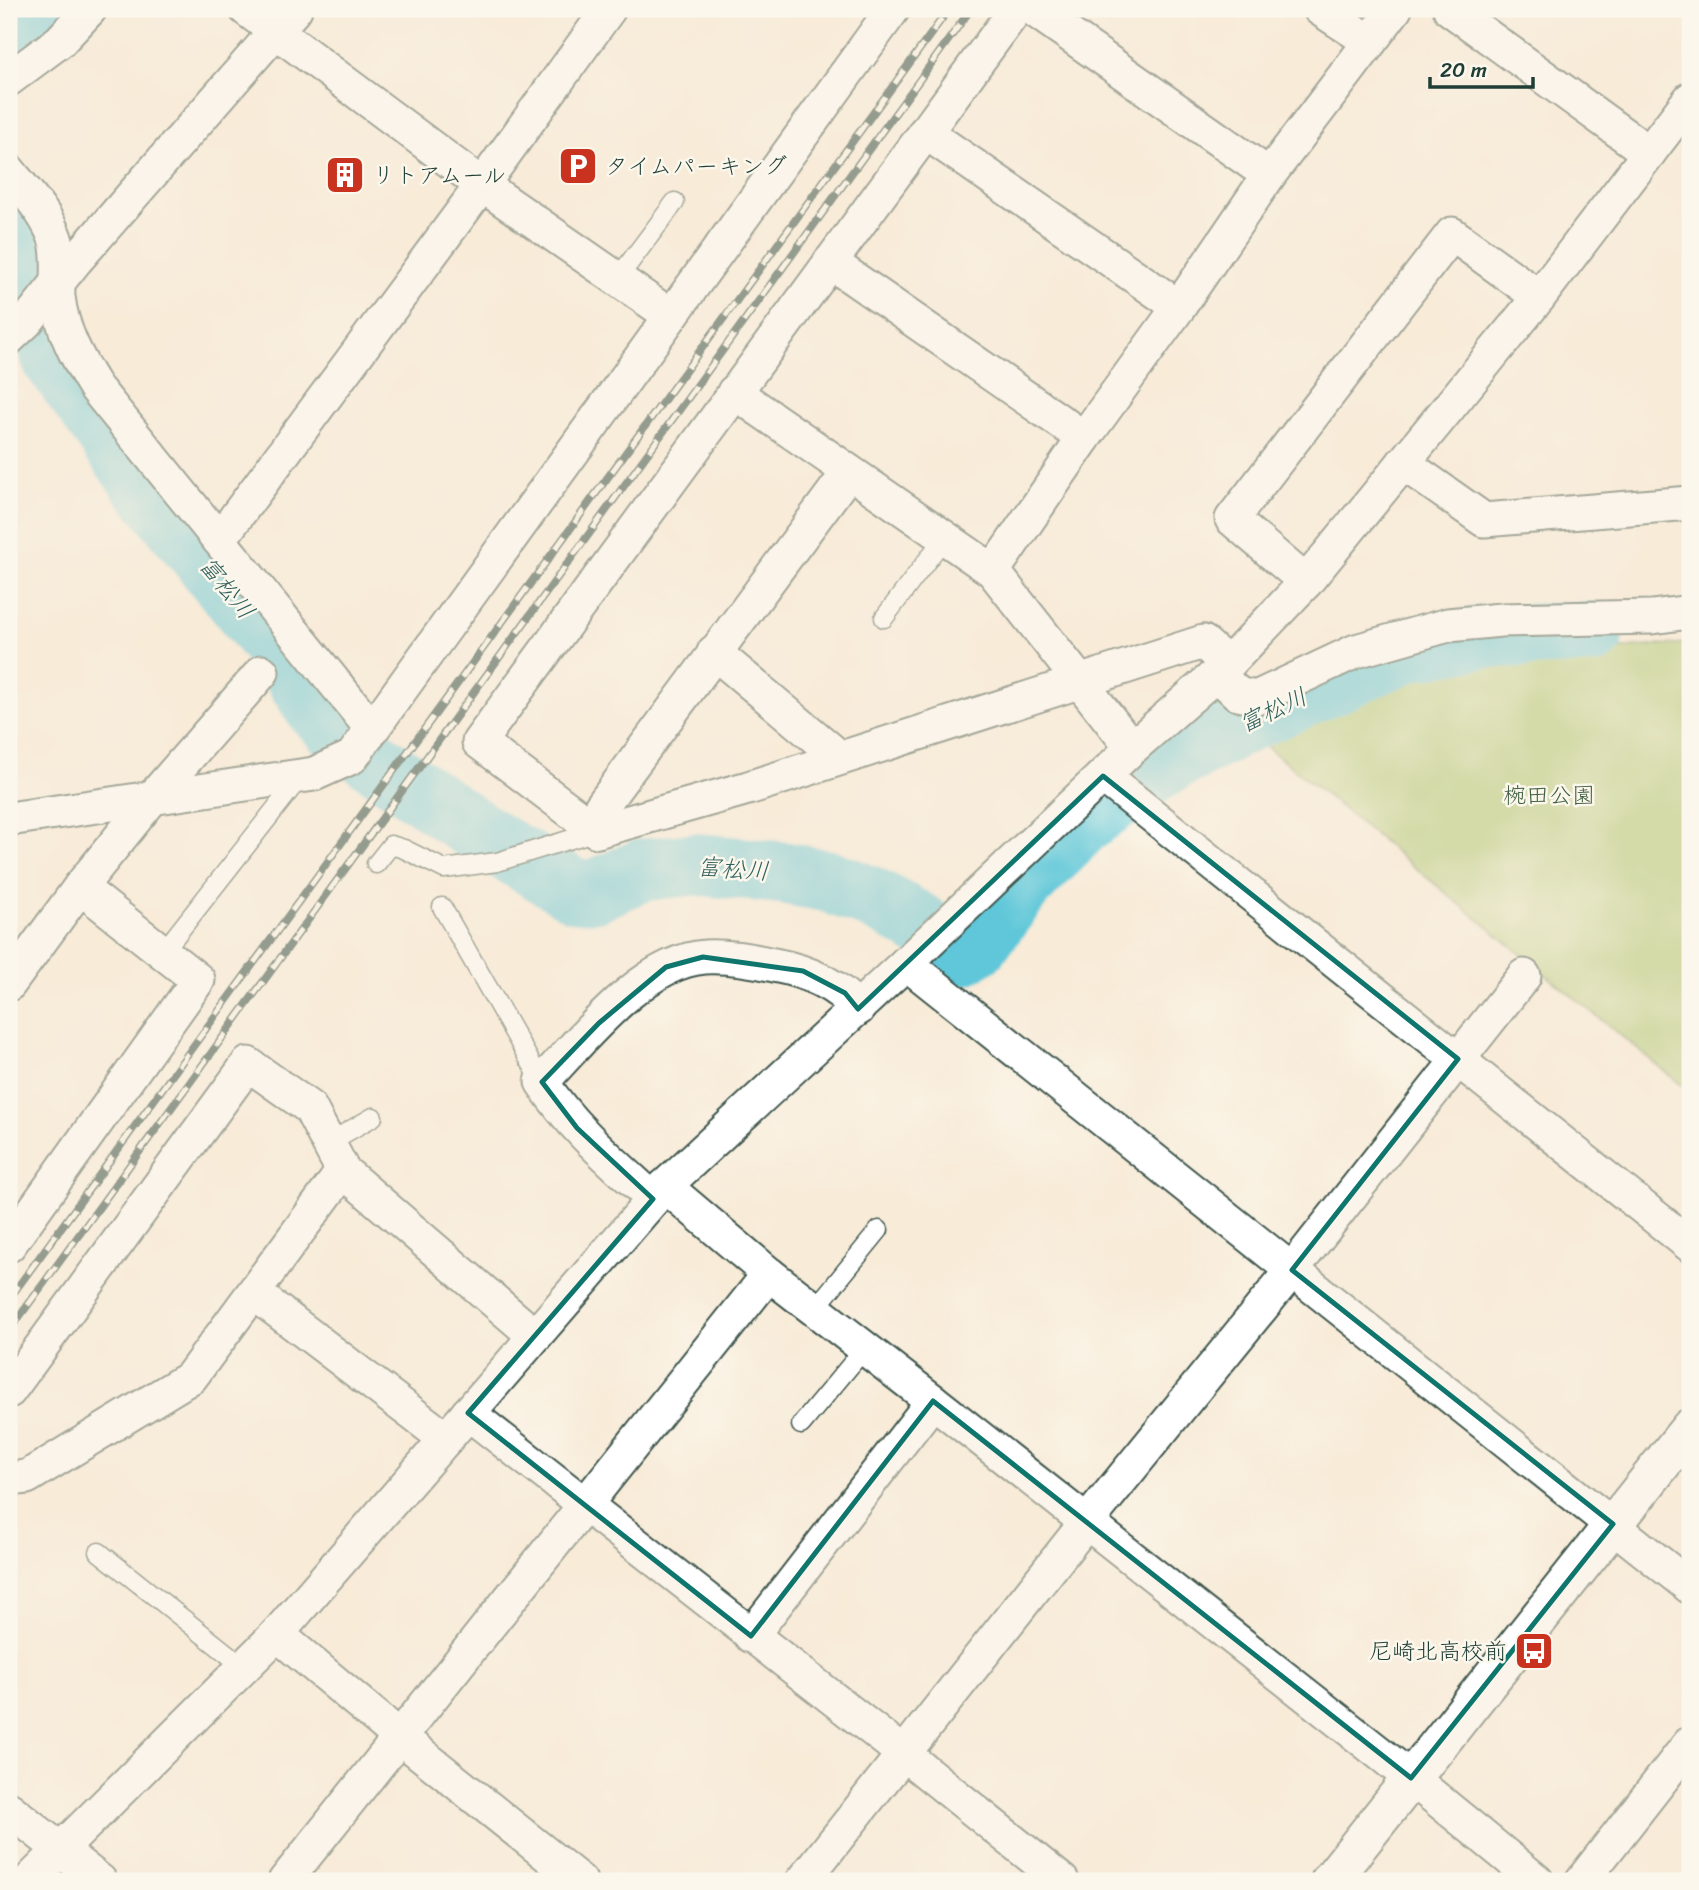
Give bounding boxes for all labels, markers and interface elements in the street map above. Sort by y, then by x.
scale bar [1430,46,1533,90]
text: 20 m [1440,51,1487,89]
parking icon: タイムパーキング [557,145,599,187]
place label: タイムパーキング [605,146,787,187]
building icon: リトアムール [324,154,366,196]
place label: リトアムール [372,155,506,196]
water label: 富松川 [188,547,266,629]
water label: 富松川 [1231,676,1315,744]
park label: 椀田公園 [1503,775,1595,816]
water label: 富松川 [696,846,770,892]
bus stop icon: 尼崎北高校前 [1513,1630,1555,1672]
place label: 尼崎北高校前 [1369,1631,1507,1672]

